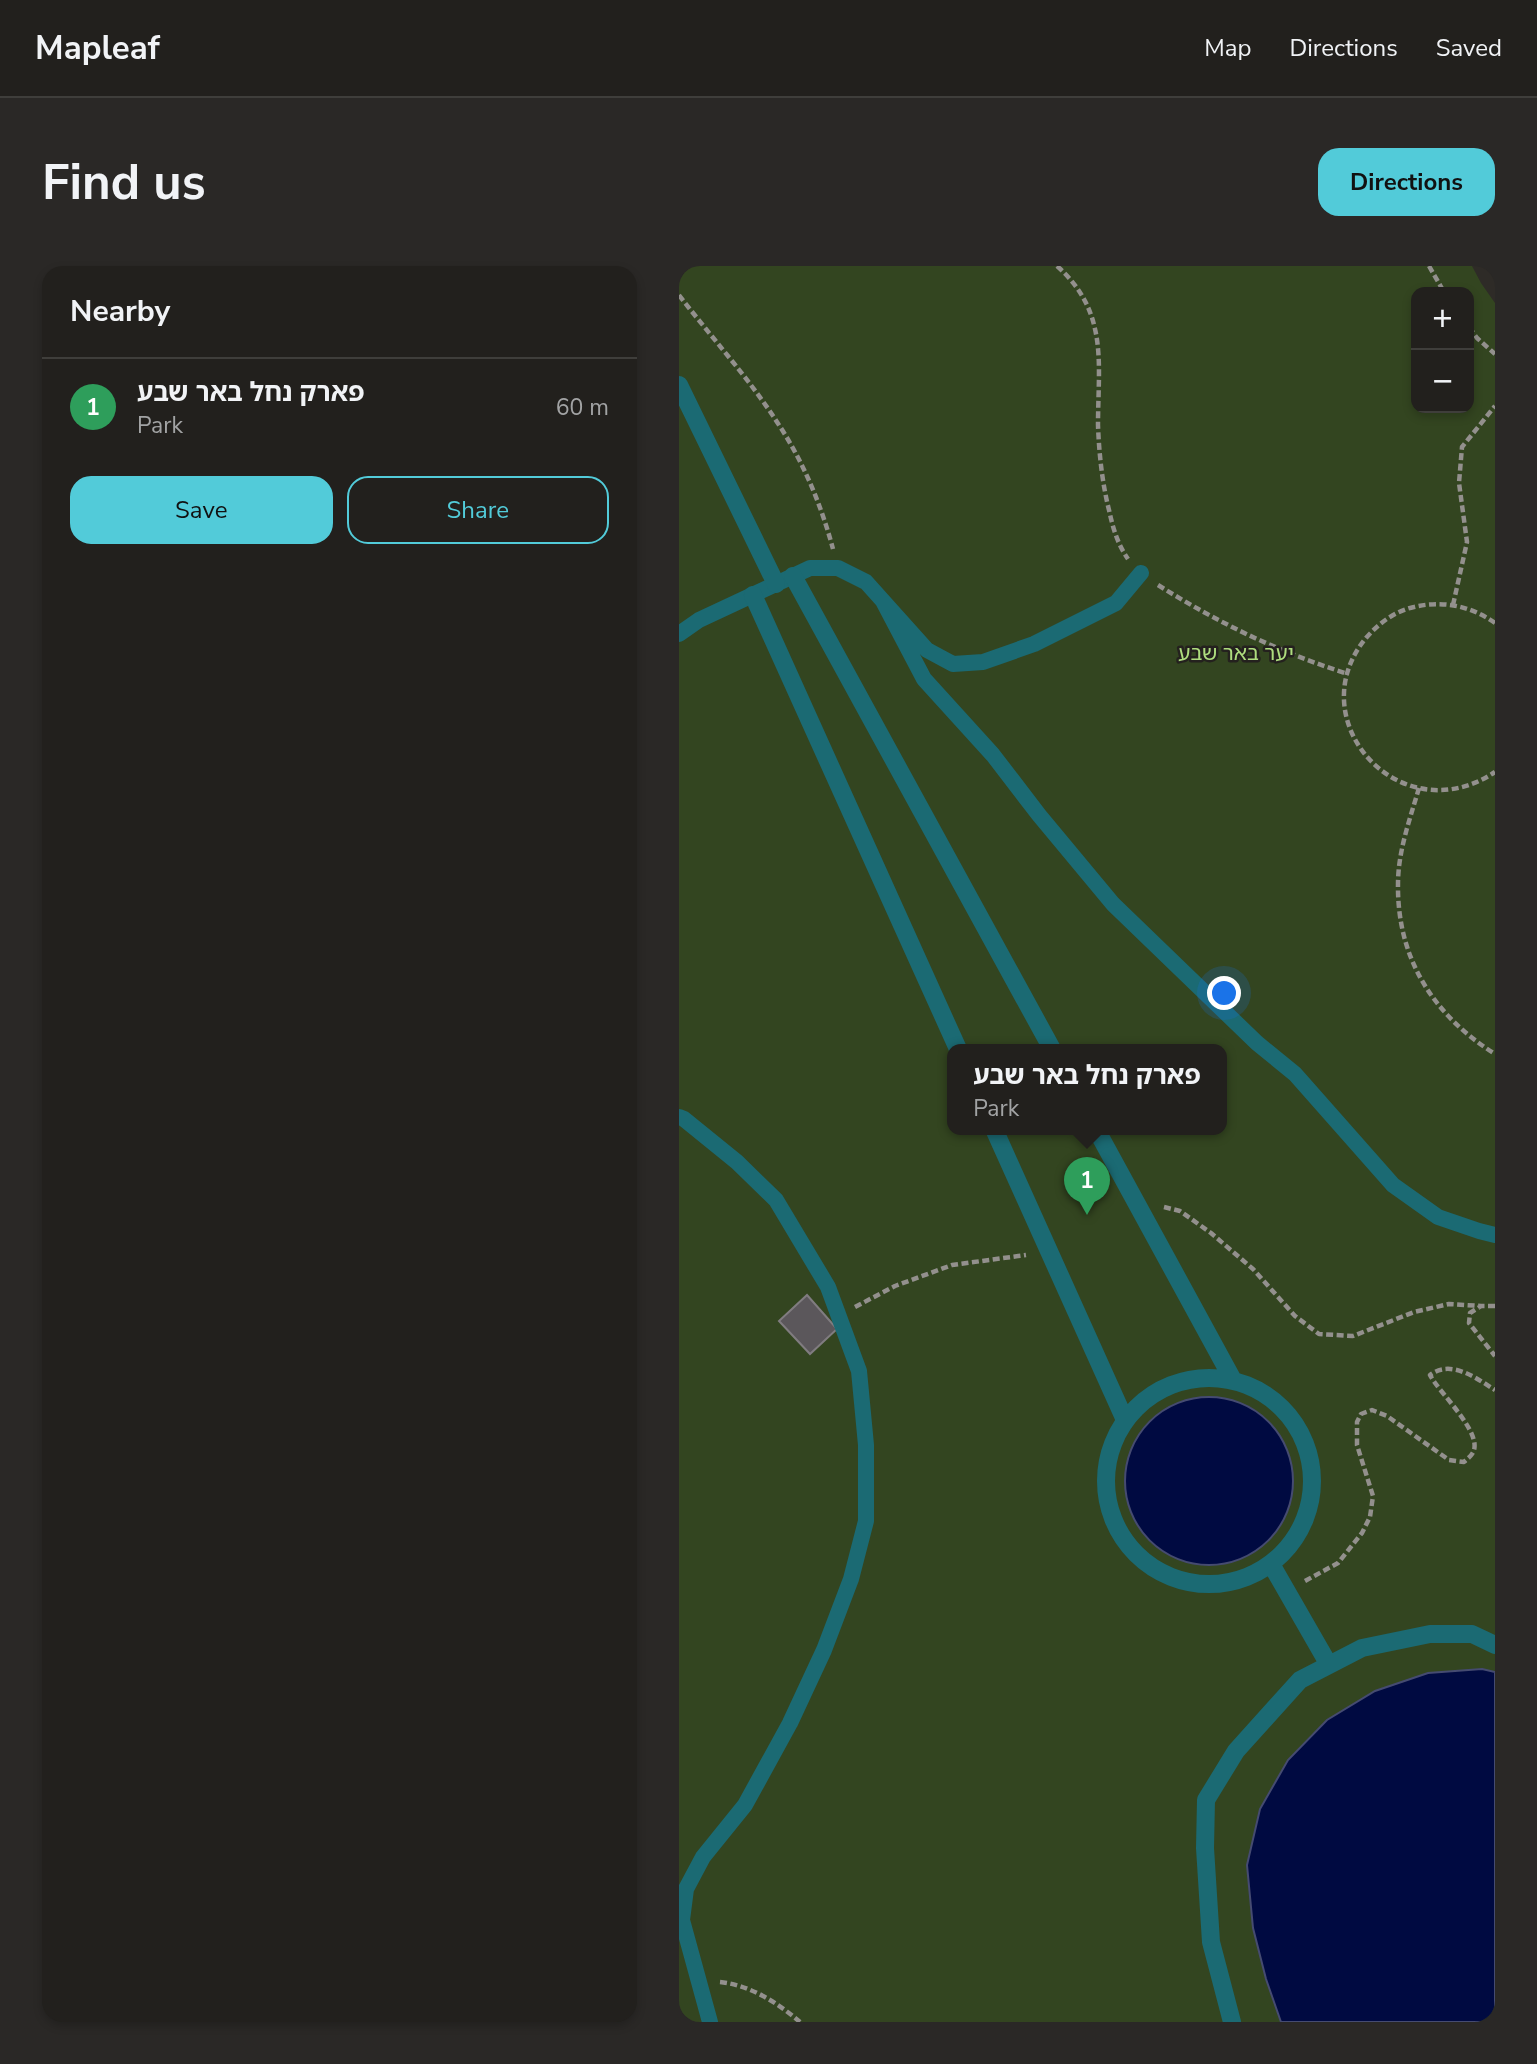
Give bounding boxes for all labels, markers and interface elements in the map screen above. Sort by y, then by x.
text: Mapleaf [35,26,160,71]
text: Map [1204,32,1251,64]
text: Directions [1289,32,1398,64]
text: Saved [1436,32,1502,64]
button: Directions [1318,148,1495,216]
text: Find us [42,149,206,216]
map controls [1411,287,1474,413]
button: + [1411,287,1474,350]
text: Nearby [70,291,170,332]
button: − [1411,350,1474,413]
text: פארק נחל באר שבע [137,375,365,410]
text: 1 [86,392,100,423]
text: 60 m [556,392,609,423]
text: Park [137,410,183,441]
button: Save [70,476,333,544]
button: Share [347,476,609,544]
park label: יער באר שבע [1178,639,1294,667]
your location [1207,976,1241,1010]
popup [947,1044,1227,1135]
text: פארק נחל באר שבע [973,1058,1201,1093]
text: Park [973,1093,1019,1124]
pin: 1 [1064,1157,1110,1215]

